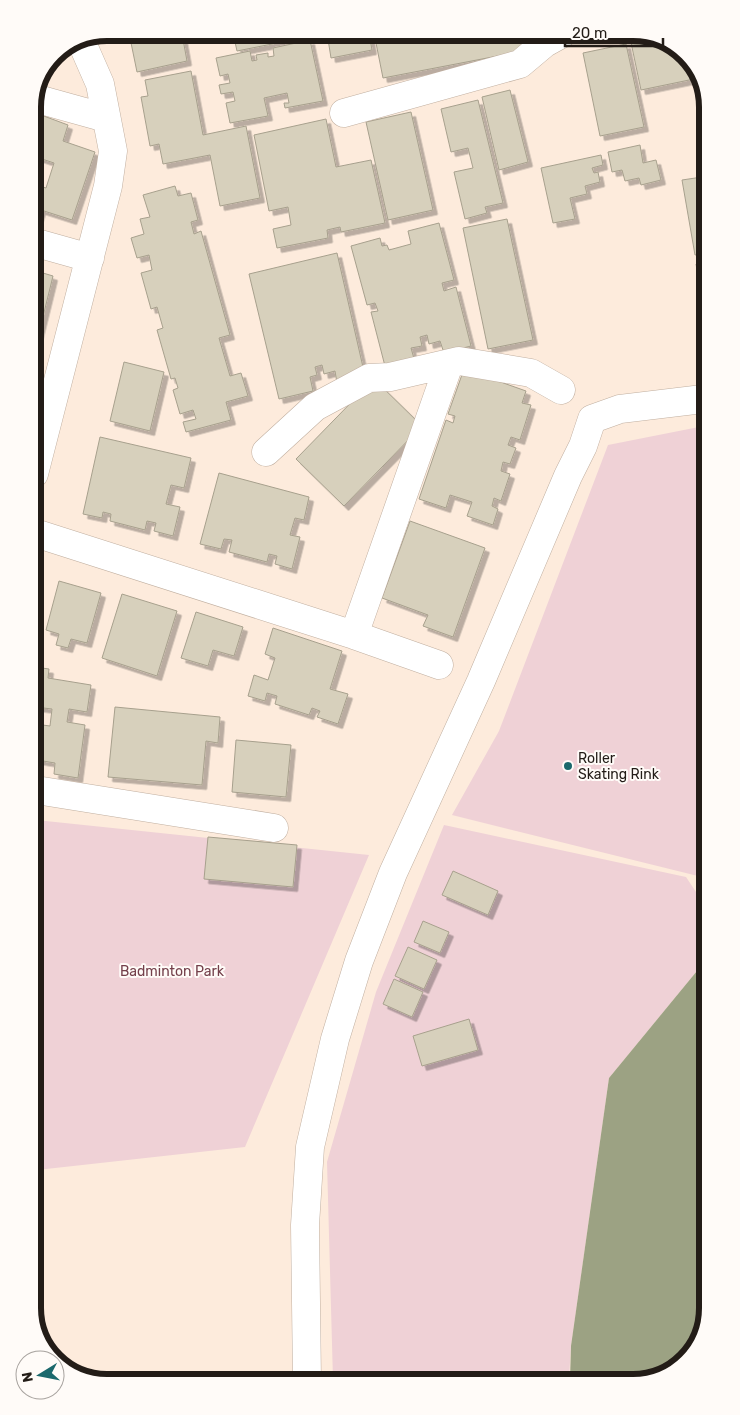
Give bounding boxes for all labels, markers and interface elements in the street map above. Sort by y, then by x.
scale bar [565,15,662,47]
text: 20 m [572,24,607,42]
place label: Roller Skating Rink [578,750,660,783]
marker: Roller Skating Rink [562,760,574,772]
park label: Badminton Park [120,963,225,980]
north arrow [15,1350,65,1400]
text: N [18,1371,37,1384]

